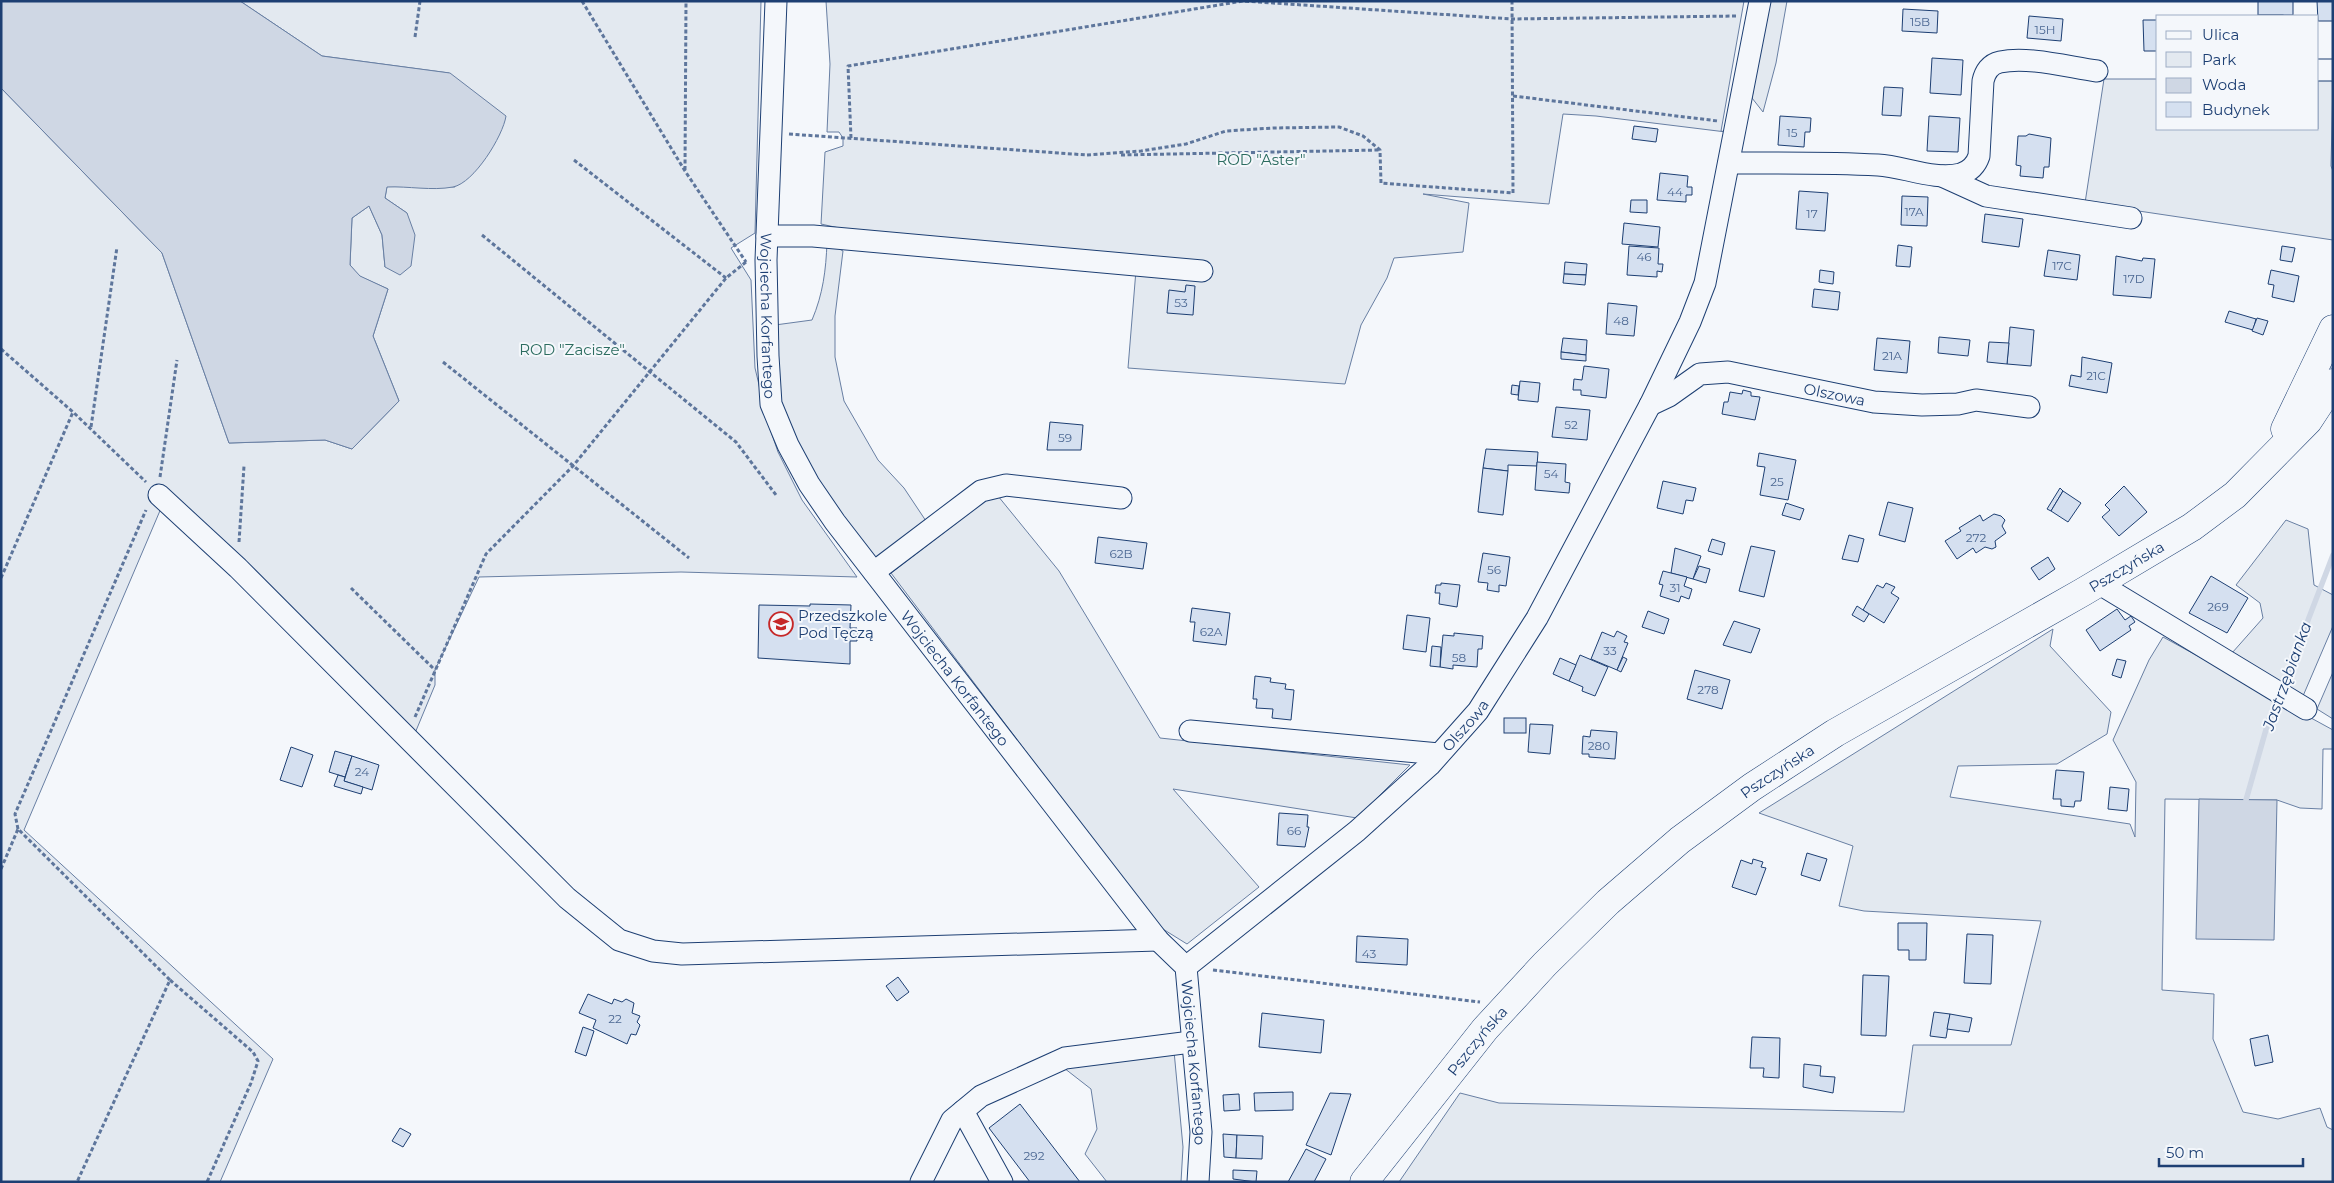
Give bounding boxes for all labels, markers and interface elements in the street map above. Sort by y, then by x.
house number: 15B [1910,14,1930,29]
legend [2156,15,2319,130]
house number: 15H [2035,22,2055,37]
text: Ulica [2202,25,2239,44]
text: Park [2202,50,2236,69]
text: Woda [2202,75,2246,94]
text: Budynek [2202,100,2270,119]
house number: 15 [1786,125,1798,140]
park label: ROD "Aster" [1216,150,1306,169]
house number: 44 [1667,184,1683,199]
house number: 17A [1904,204,1924,219]
house number: 17 [1806,206,1818,221]
street label: Wojciecha Korfantego [756,232,780,399]
house number: 46 [1636,249,1652,264]
house number: 17C [2052,258,2072,273]
house number: 17D [2123,271,2145,286]
house number: 53 [1174,295,1188,310]
house number: 48 [1613,313,1629,328]
park label: ROD "Zacisze" [519,340,625,359]
house number: 21A [1882,348,1902,363]
house number: 21C [2086,368,2106,383]
street label: Olszowa [1802,378,1867,410]
house number: 52 [1564,417,1578,432]
house number: 59 [1058,430,1072,445]
house number: 54 [1544,466,1558,481]
house number: 25 [1770,474,1784,489]
house number: 272 [1966,530,1987,545]
street label: Pszczyńska [2085,536,2168,596]
house number: 62B [1109,546,1133,561]
house number: 56 [1487,562,1501,577]
house number: 31 [1669,580,1681,595]
house number: 269 [2207,599,2229,614]
place label: Przedszkole Pod Tęczą [798,606,887,642]
street label: Wojciecha Korfantego [897,606,1014,749]
school or university icon: Przedszkole Pod Tęczą [768,611,794,637]
water label: Jastrzębianka [2258,619,2315,734]
house number: 62A [1200,624,1223,639]
house number: 33 [1603,643,1617,658]
house number: 58 [1452,650,1467,665]
house number: 278 [1697,682,1719,697]
street label: Olszowa [1437,696,1492,755]
house number: 280 [1588,738,1610,753]
street label: Pszczyńska [1736,740,1818,802]
house number: 24 [355,764,369,779]
house number: 66 [1287,823,1301,838]
house number: 43 [1362,946,1376,961]
street label: Wojciecha Korfantego [1178,979,1211,1146]
street label: Pszczyńska [1443,1002,1511,1079]
house number: 22 [608,1011,622,1026]
scale bar [2159,1136,2303,1168]
text: 50 m [2166,1143,2204,1162]
house number: 292 [1024,1148,1045,1163]

